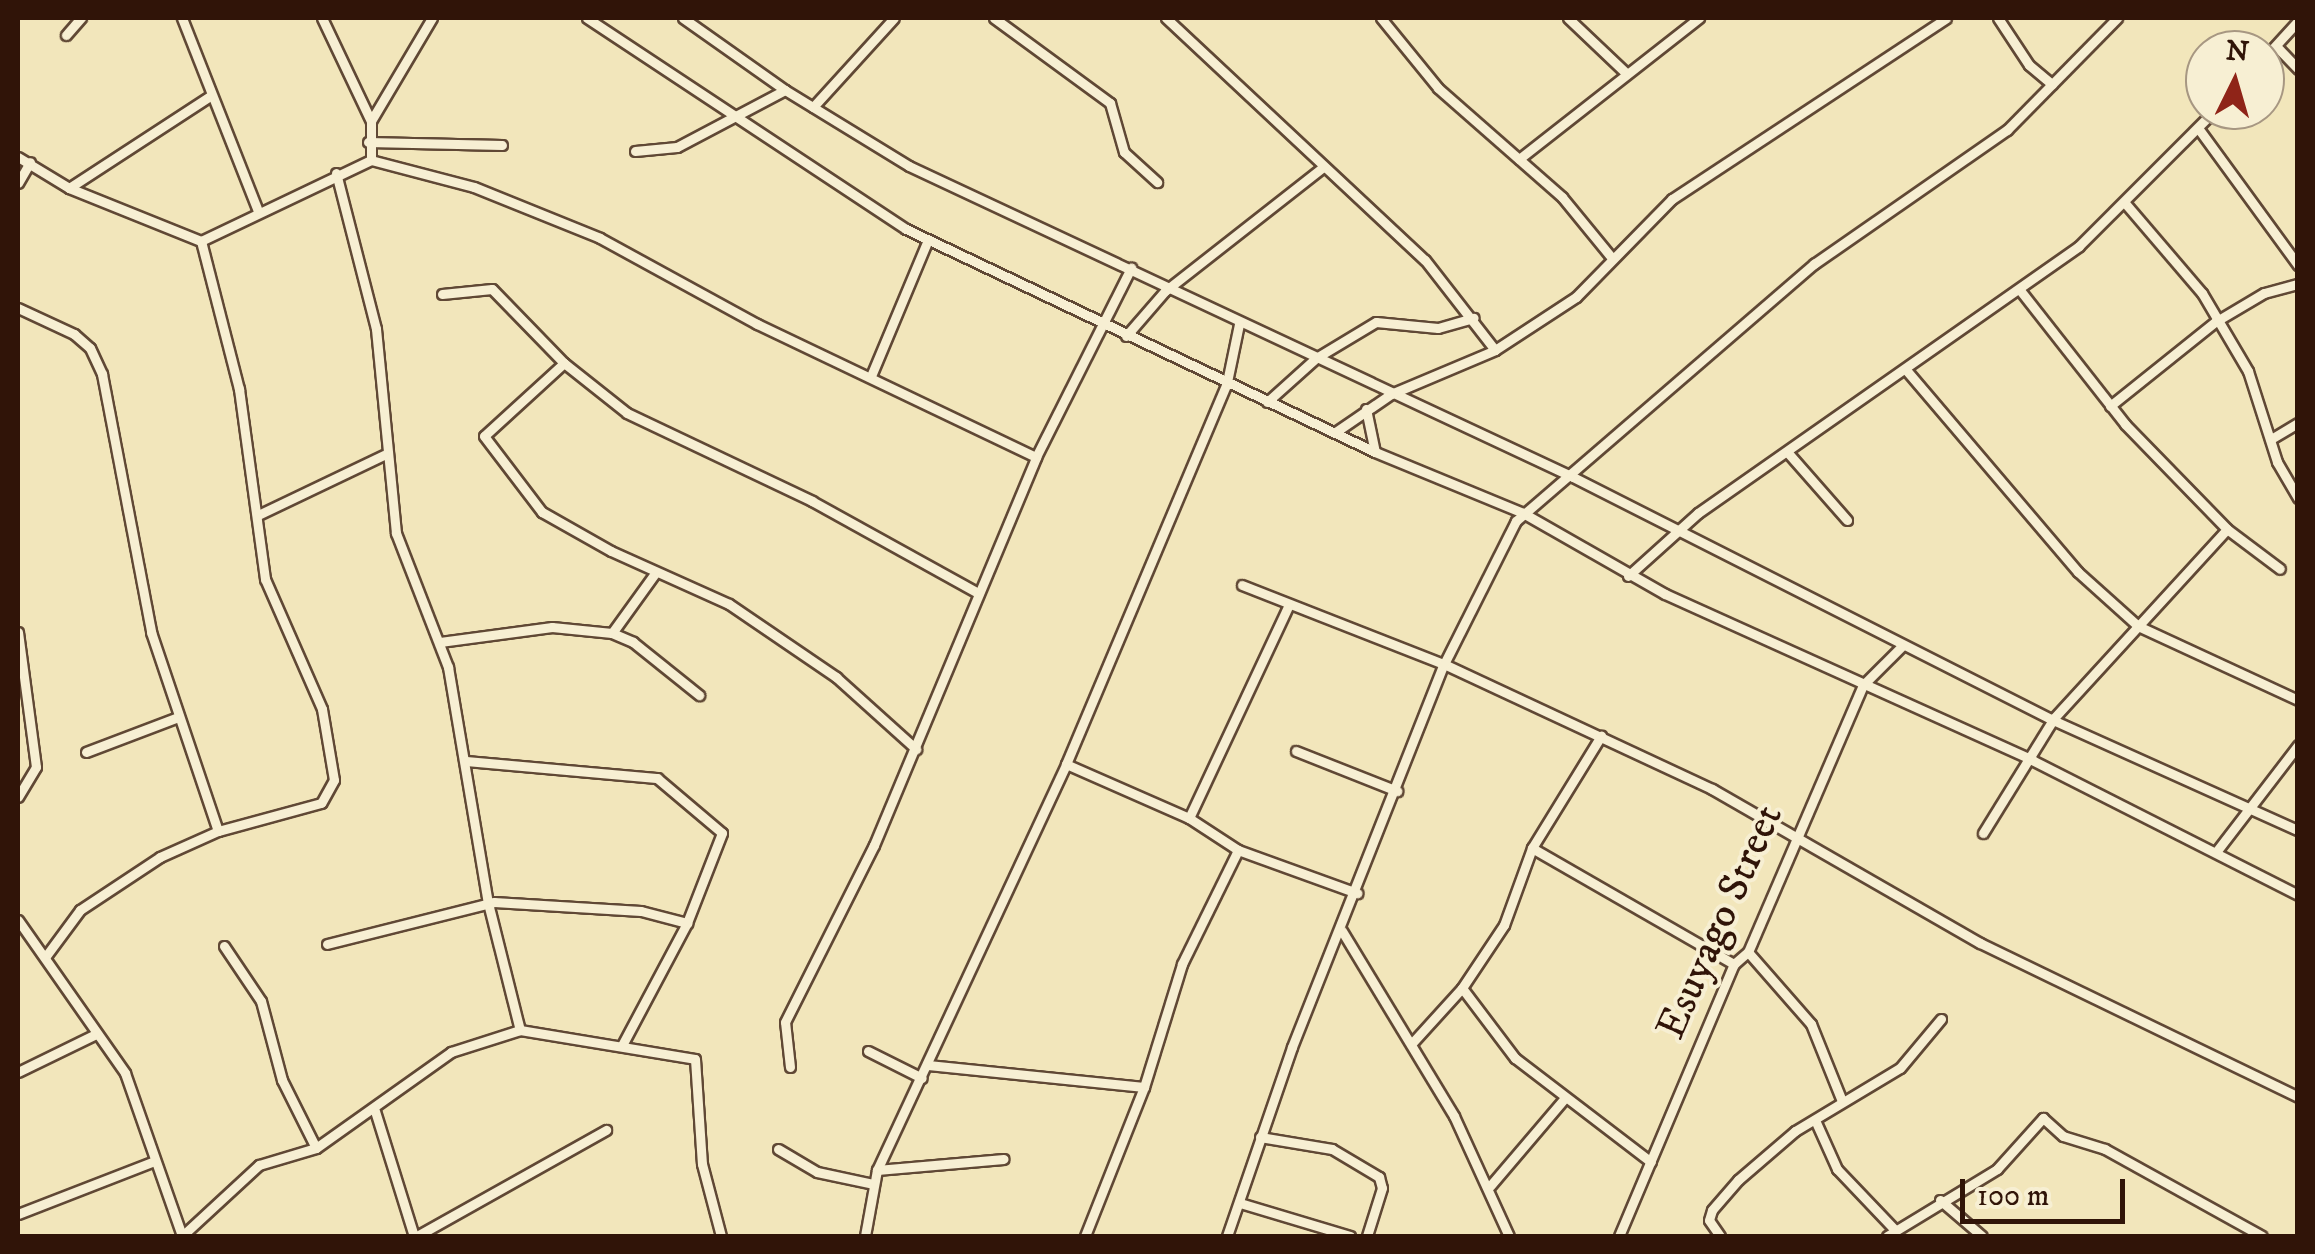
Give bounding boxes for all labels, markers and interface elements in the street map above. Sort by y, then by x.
north arrow [2185,30,2285,130]
text: N [2225,33,2250,70]
street label: Esuyago Street [1646,797,1794,1047]
scale bar [1965,1159,2130,1221]
text: 100 m [1977,1178,2049,1215]

